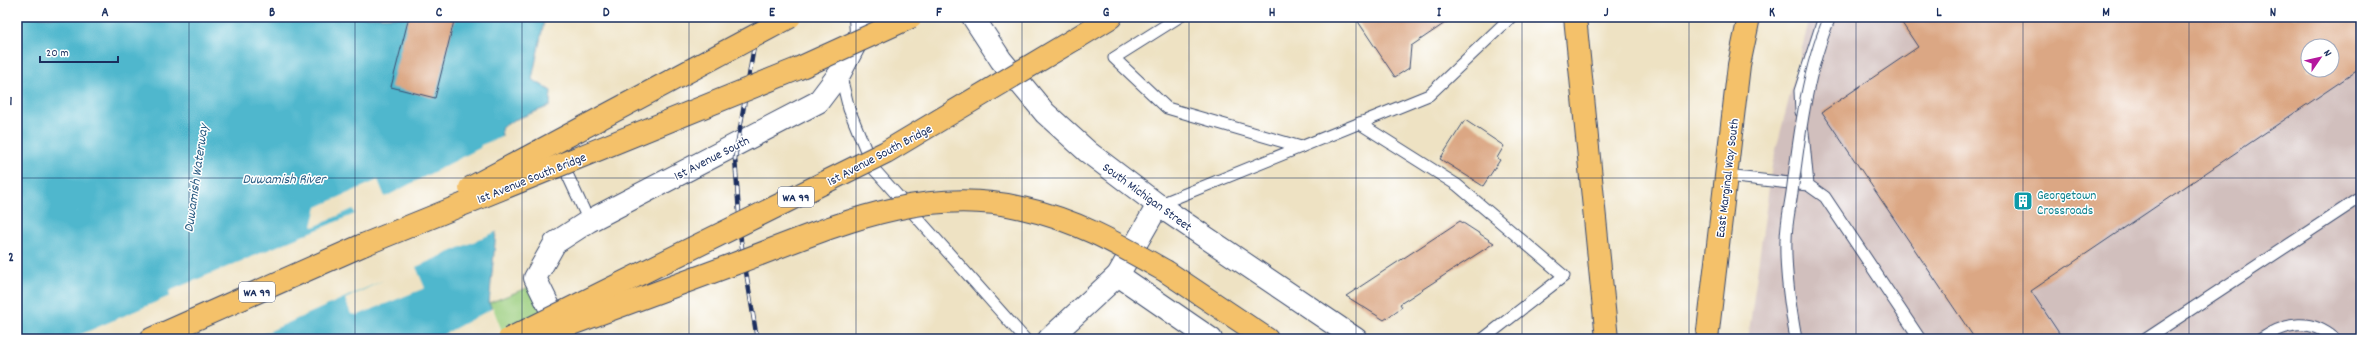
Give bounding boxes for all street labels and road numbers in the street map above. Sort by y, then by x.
street label: East Marginal Way South [1712,118,1745,239]
street label: 1st Avenue South Bridge [824,120,936,192]
street label: 1st Avenue South [671,132,753,186]
street label: 1st Avenue South Bridge [474,149,590,210]
street label: South Michigan Street [1098,159,1195,237]
road number: WA 99 [778,187,814,207]
road number: WA 99 [239,282,275,302]

